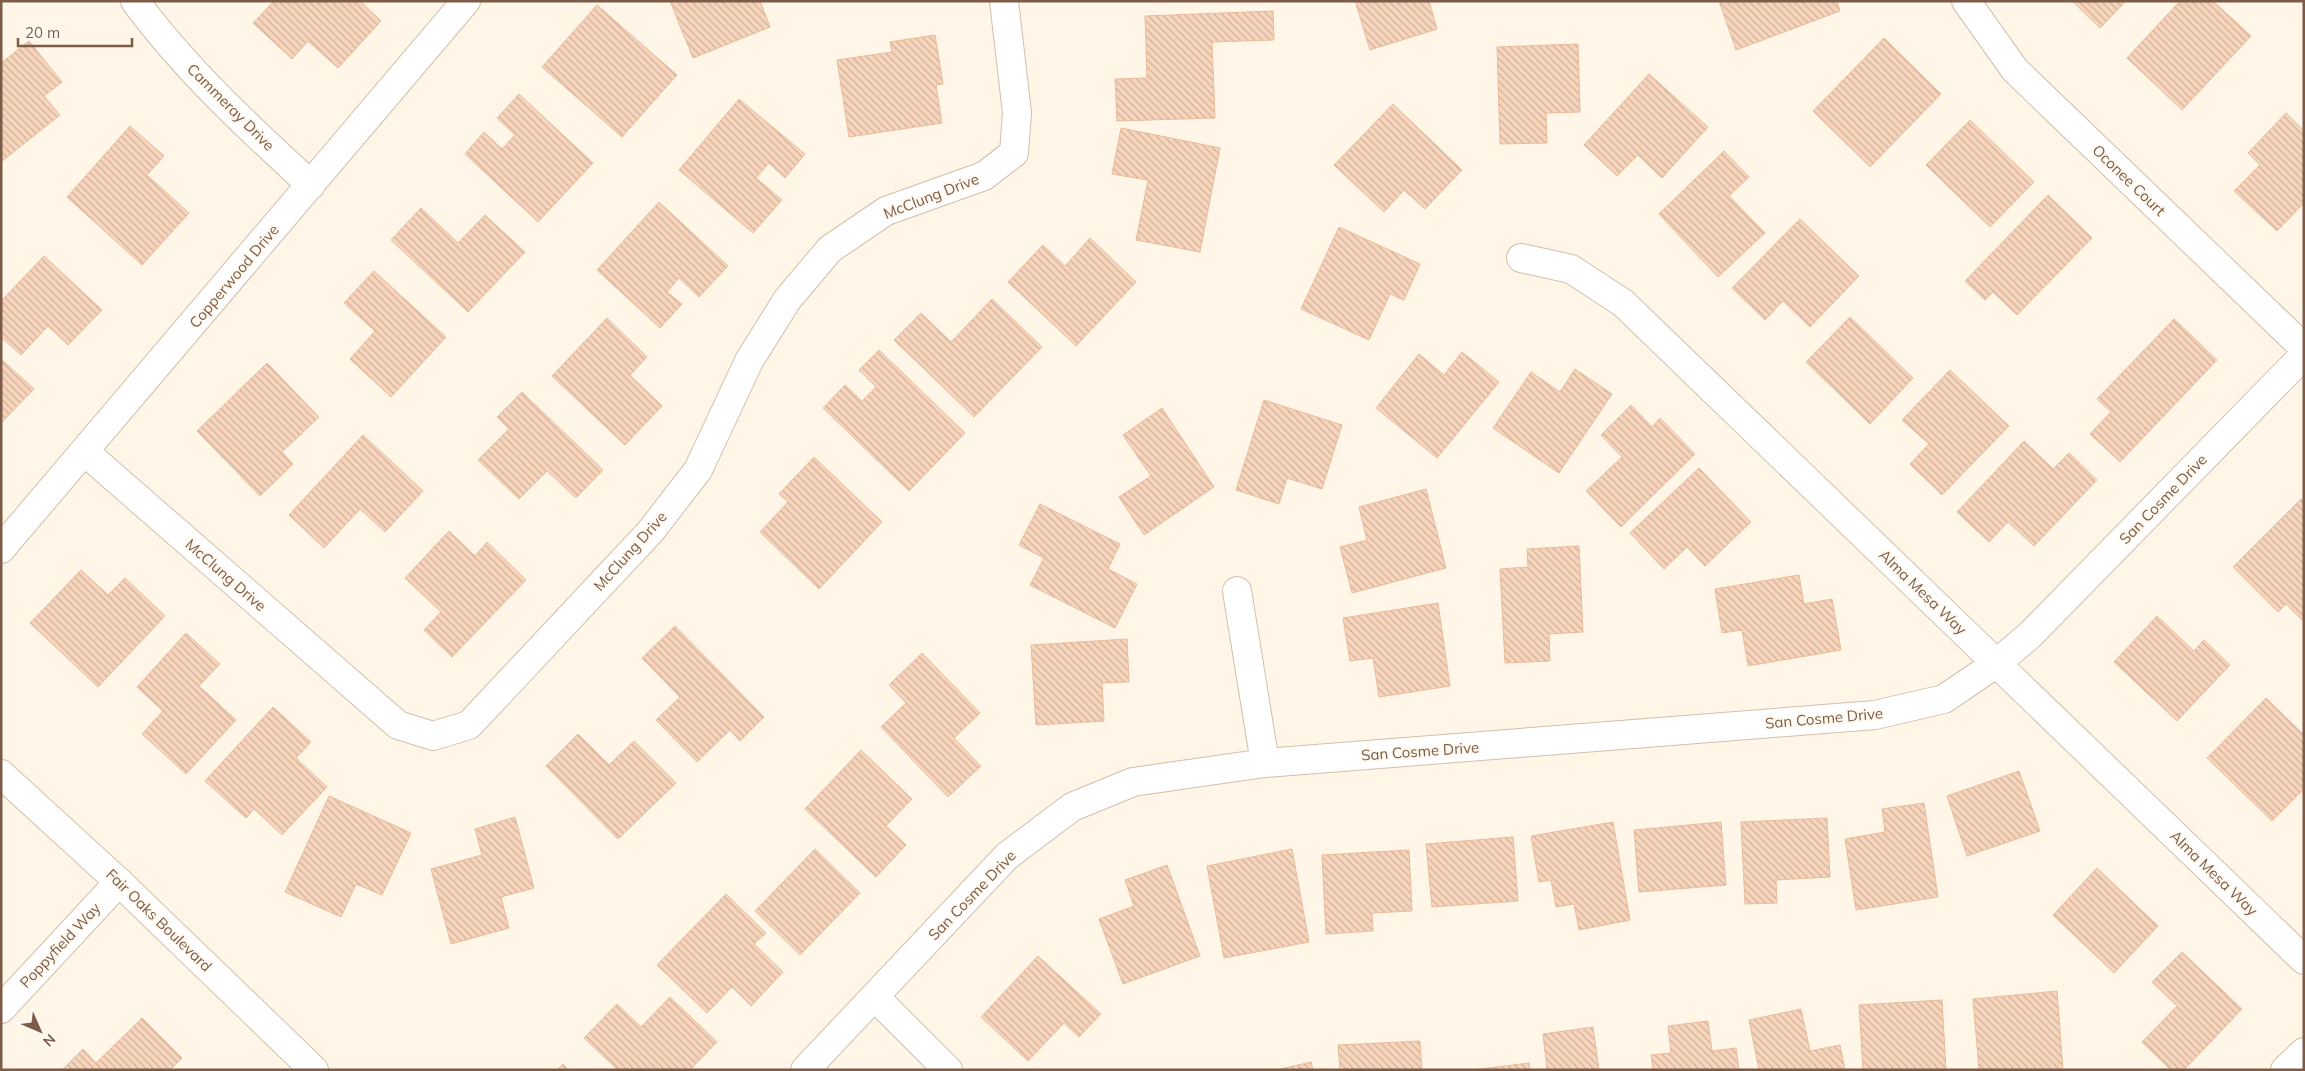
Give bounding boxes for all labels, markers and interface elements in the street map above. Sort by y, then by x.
scale bar [18,15,131,47]
text: 20 m [25,23,60,42]
street label: Cammeray Drive [183,59,279,155]
street label: Oconee Court [2088,140,2170,220]
street label: McClung Drive [881,169,981,223]
street label: Copperwood Drive [185,220,283,332]
street label: San Cosme Drive [2115,450,2211,548]
street label: McClung Drive [589,507,671,595]
street label: McClung Drive [182,535,270,615]
street label: Alma Mesa Way [1875,545,1971,639]
street label: San Cosme Drive [1764,703,1884,733]
street label: San Cosme Drive [1360,737,1480,765]
street label: Alma Mesa Way [2166,826,2262,920]
street label: San Cosme Drive [924,846,1020,944]
street label: Fair Oaks Boulevard [102,865,216,975]
street label: Poppyfield Way [16,898,104,992]
north arrow [15,1006,65,1056]
text: N [39,1030,59,1050]

